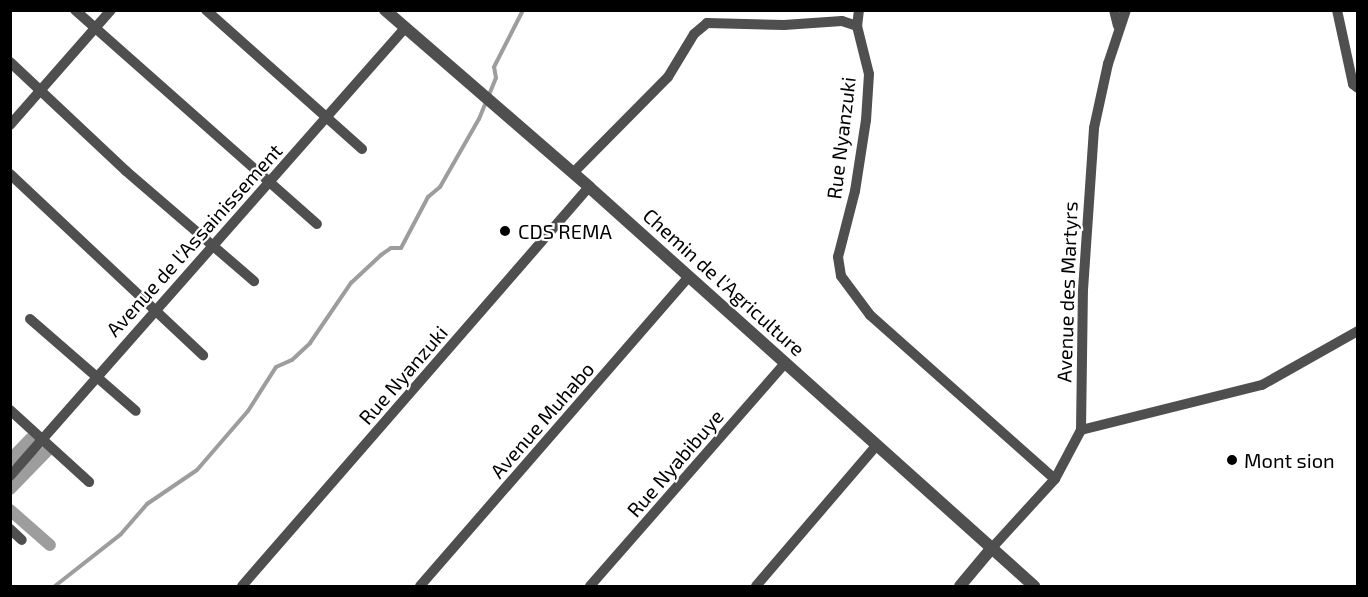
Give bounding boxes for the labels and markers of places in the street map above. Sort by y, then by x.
place label: CDS REMA [518,219,612,243]
marker: CDS REMA [496,222,514,240]
place label: Mont sion [1244,448,1335,472]
marker: Mont sion [1225,453,1239,467]

